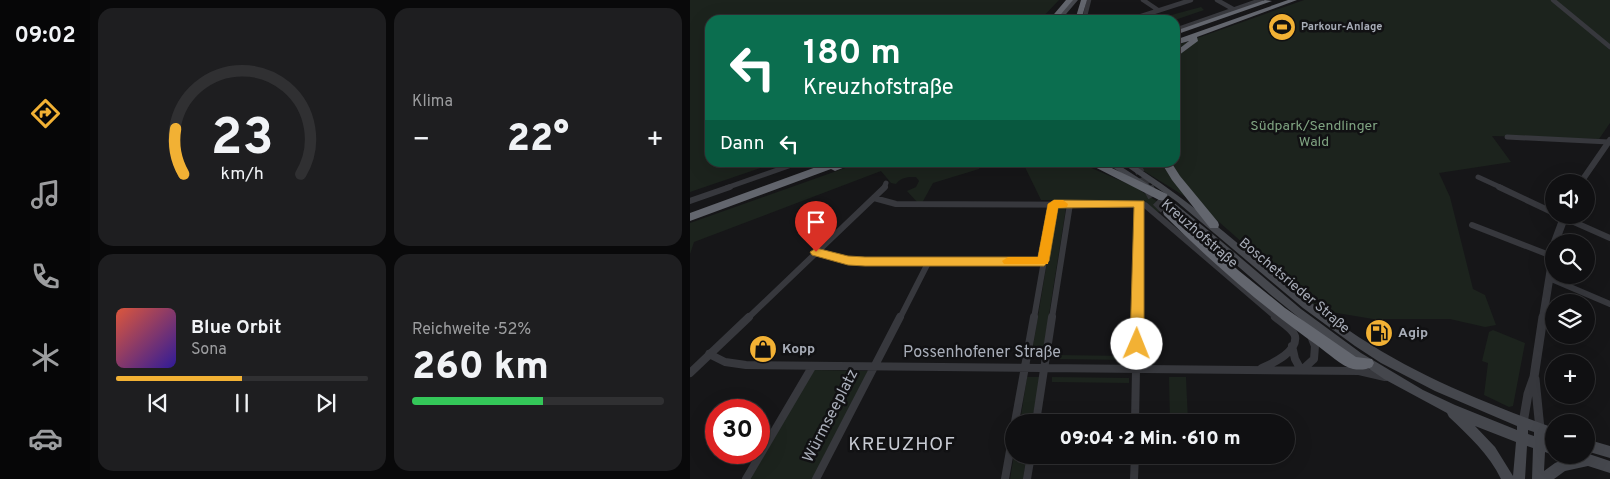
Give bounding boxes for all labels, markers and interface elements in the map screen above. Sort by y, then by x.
sports icon: Parkour-Anlage [1267,12,1297,42]
place label: Parkour-Anlage [1301,20,1382,34]
text: 09:02 [14,23,76,50]
text: 180 m [803,32,901,76]
icon: left [720,35,785,100]
text: Kreuzhofstraße [803,75,954,102]
text: Klima [412,92,453,112]
icon: directions [28,96,63,131]
text: 23 [211,107,273,173]
text: 22° [507,116,569,165]
park label: Südpark/Sendlinger Wald [1250,118,1378,151]
text: − [412,123,430,159]
text: + [646,123,664,159]
icon: left [775,130,803,158]
text: Dann [720,132,765,156]
text: km/h [220,163,264,186]
map controls [1545,174,1595,464]
button: sound [1545,174,1595,224]
icon: music [28,177,63,212]
street label: Kreuzhofstraße [1157,196,1241,272]
pin [795,201,837,252]
icon: arrive [802,208,830,236]
button: search [1545,234,1595,284]
street label: Boschetsrieder Straße [1235,235,1353,337]
icon: phone [28,259,63,294]
button: layers [1545,294,1595,344]
text: Blue Orbit [191,316,281,340]
position arrow [1110,317,1162,369]
fuel station icon: Agip [1364,318,1394,348]
text: Reichweite · 52% [412,320,531,340]
place label: Agip [1398,325,1428,342]
shop icon: Kopp [748,334,778,364]
icon: climate [28,340,63,375]
text: Sona [191,340,227,360]
place label: Kopp [782,341,815,358]
street label: Possenhofener Straße [903,343,1061,363]
text: 260 km [412,344,549,393]
button: + [1545,354,1595,404]
street label: Würmseeplatz [799,366,863,466]
icon: previous [144,389,172,417]
icon: pause [228,389,256,417]
icon: next [312,389,340,417]
speed limit sign: 30 [705,399,770,464]
button: − [1545,414,1595,464]
icon: car [28,421,63,456]
text: 09:04 · 2 Min. · 610 m [1060,427,1240,451]
district label: KREUZHOF [848,433,956,457]

